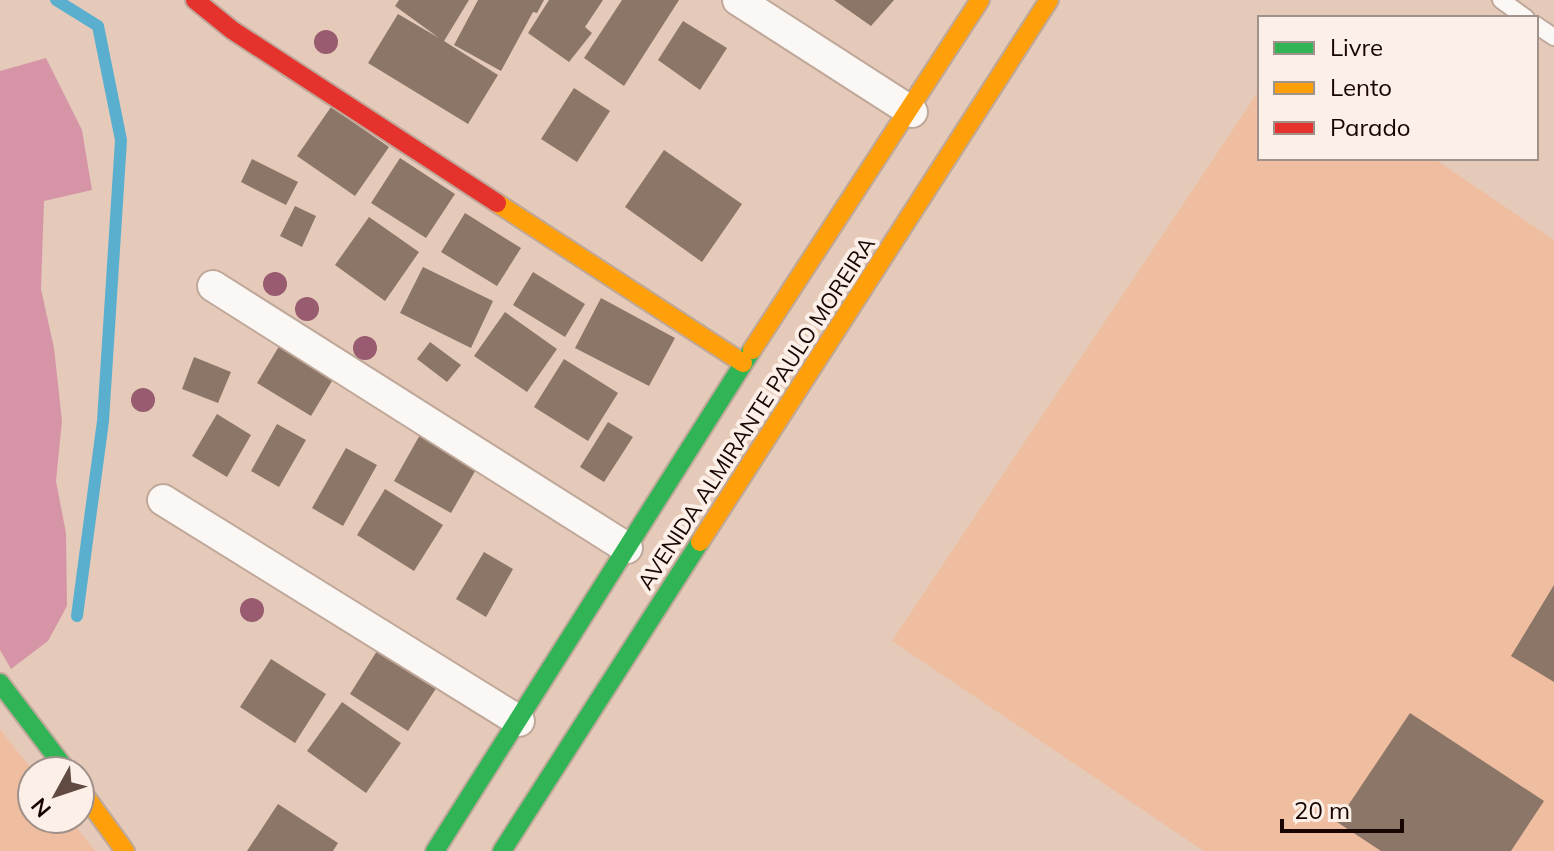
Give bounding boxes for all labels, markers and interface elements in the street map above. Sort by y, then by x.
legend [1258,16,1538,160]
text: Livre [1330,32,1383,62]
text: Lento [1330,72,1392,102]
text: Parado [1330,112,1411,142]
street label: AVENIDA ALMIRANTE PAULO MOREIRA [631,231,881,595]
north arrow [16,755,96,835]
scale bar [1282,783,1402,833]
text: N [25,792,57,823]
text: 20 m [1294,795,1350,825]

